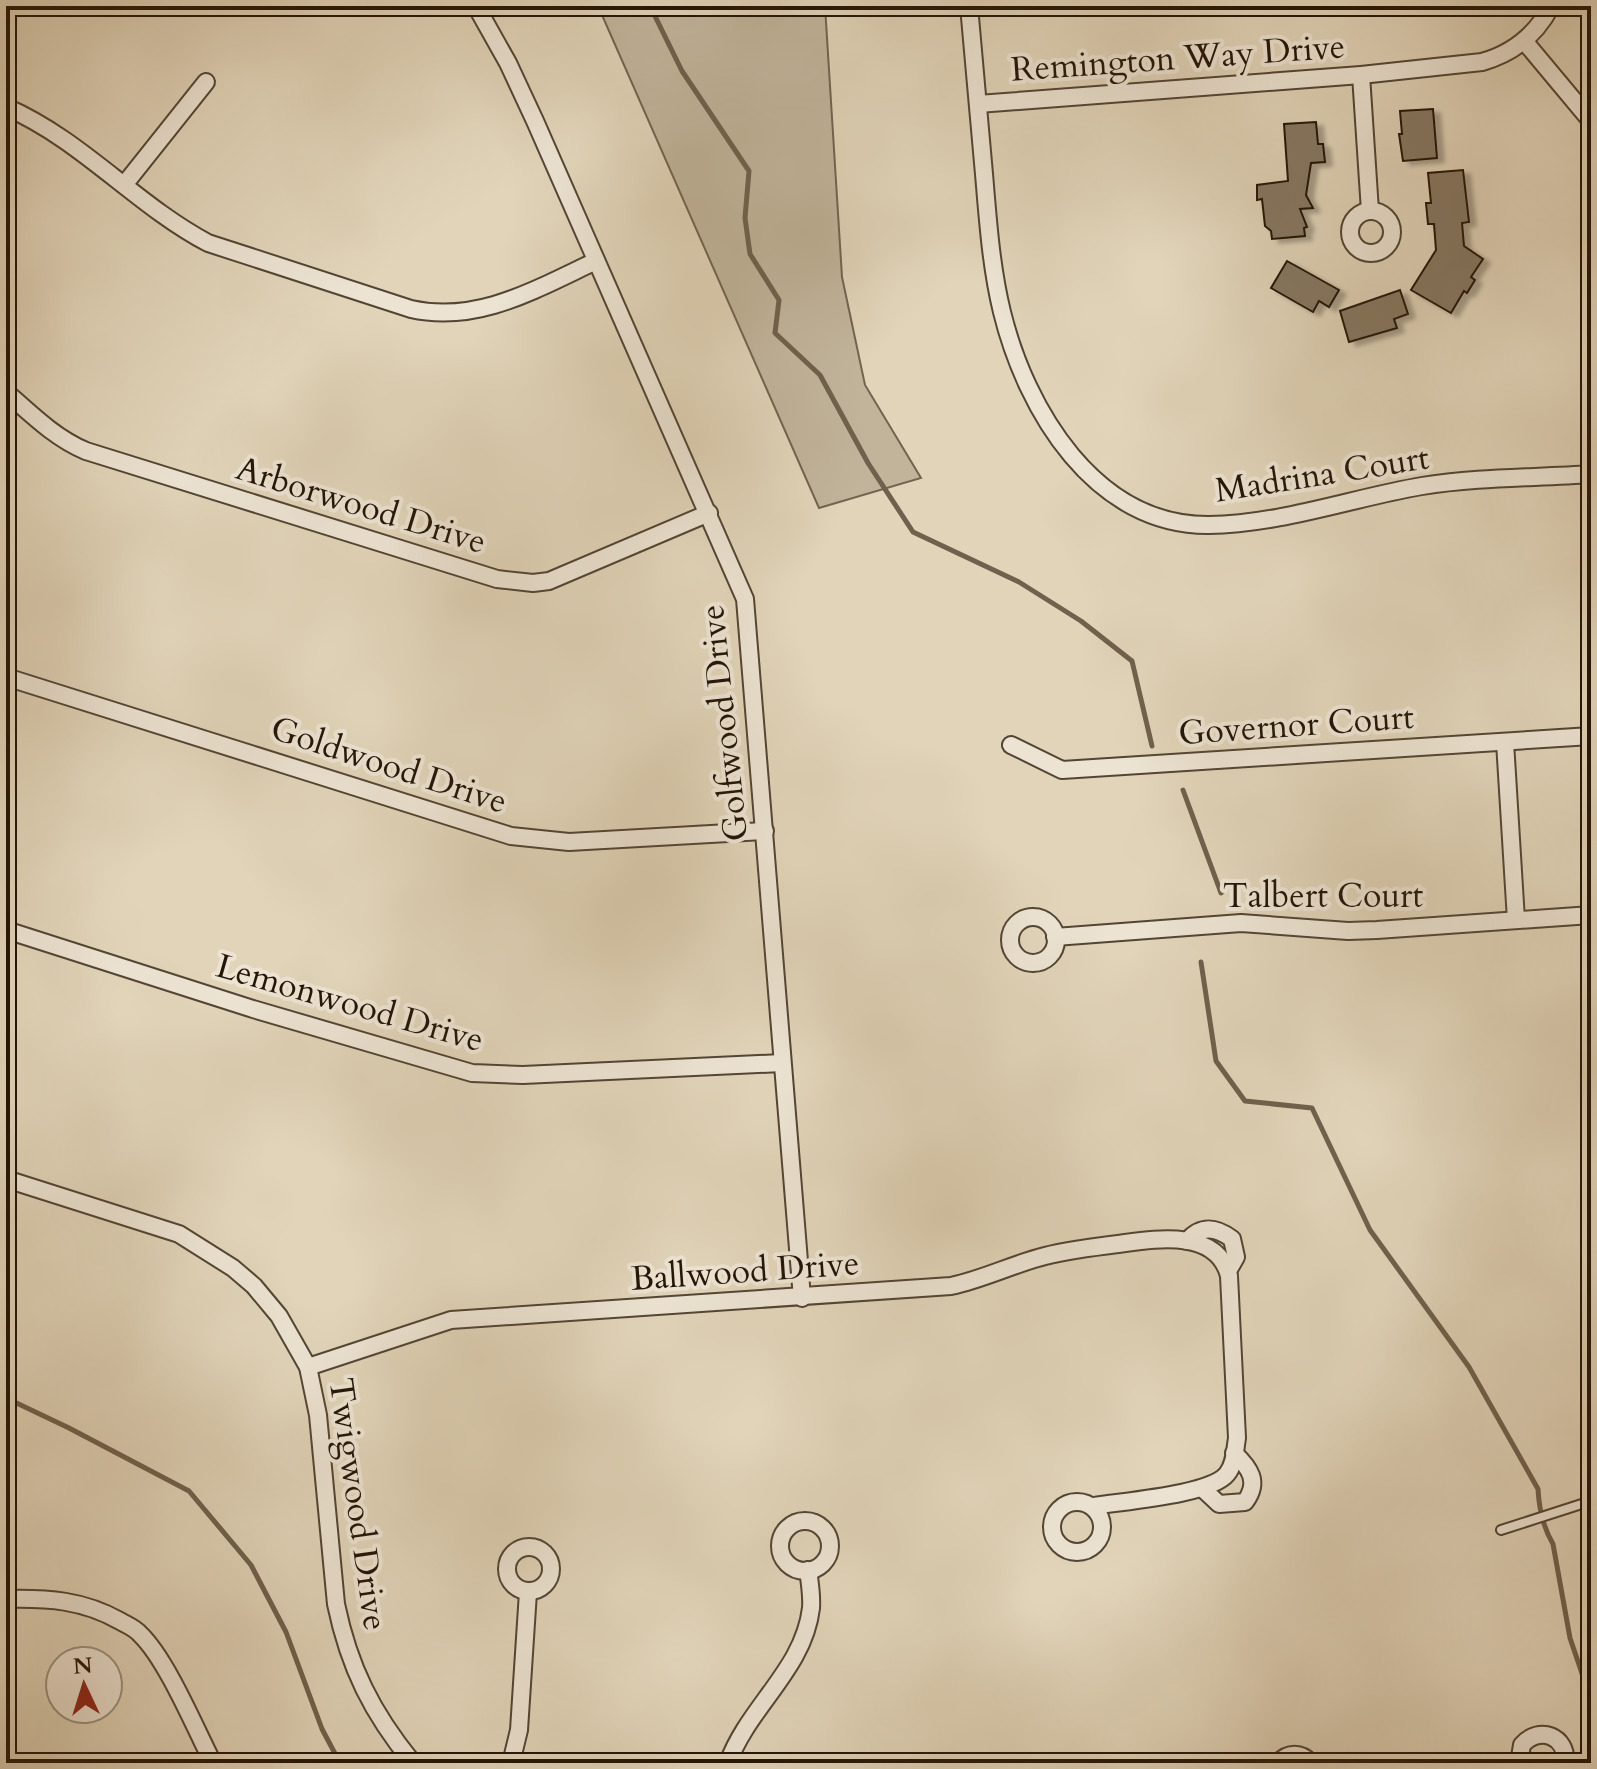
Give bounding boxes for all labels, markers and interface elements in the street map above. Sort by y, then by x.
street label: Remington Way Drive [1009,23,1347,93]
street label: Madrina Court [1212,434,1433,514]
street label: Arborwood Drive [230,445,492,565]
street label: Golfwood Drive [689,602,759,844]
street label: Governor Court [1177,694,1415,756]
street label: Goldwood Drive [265,705,513,825]
street label: Talbert Court [1223,873,1423,919]
street label: Lemonwood Drive [211,943,489,1063]
street label: Ballwood Drive [629,1240,861,1302]
street label: Twigwood Drive [318,1375,398,1633]
north arrow [44,1645,124,1725]
text: N [72,1650,93,1682]

